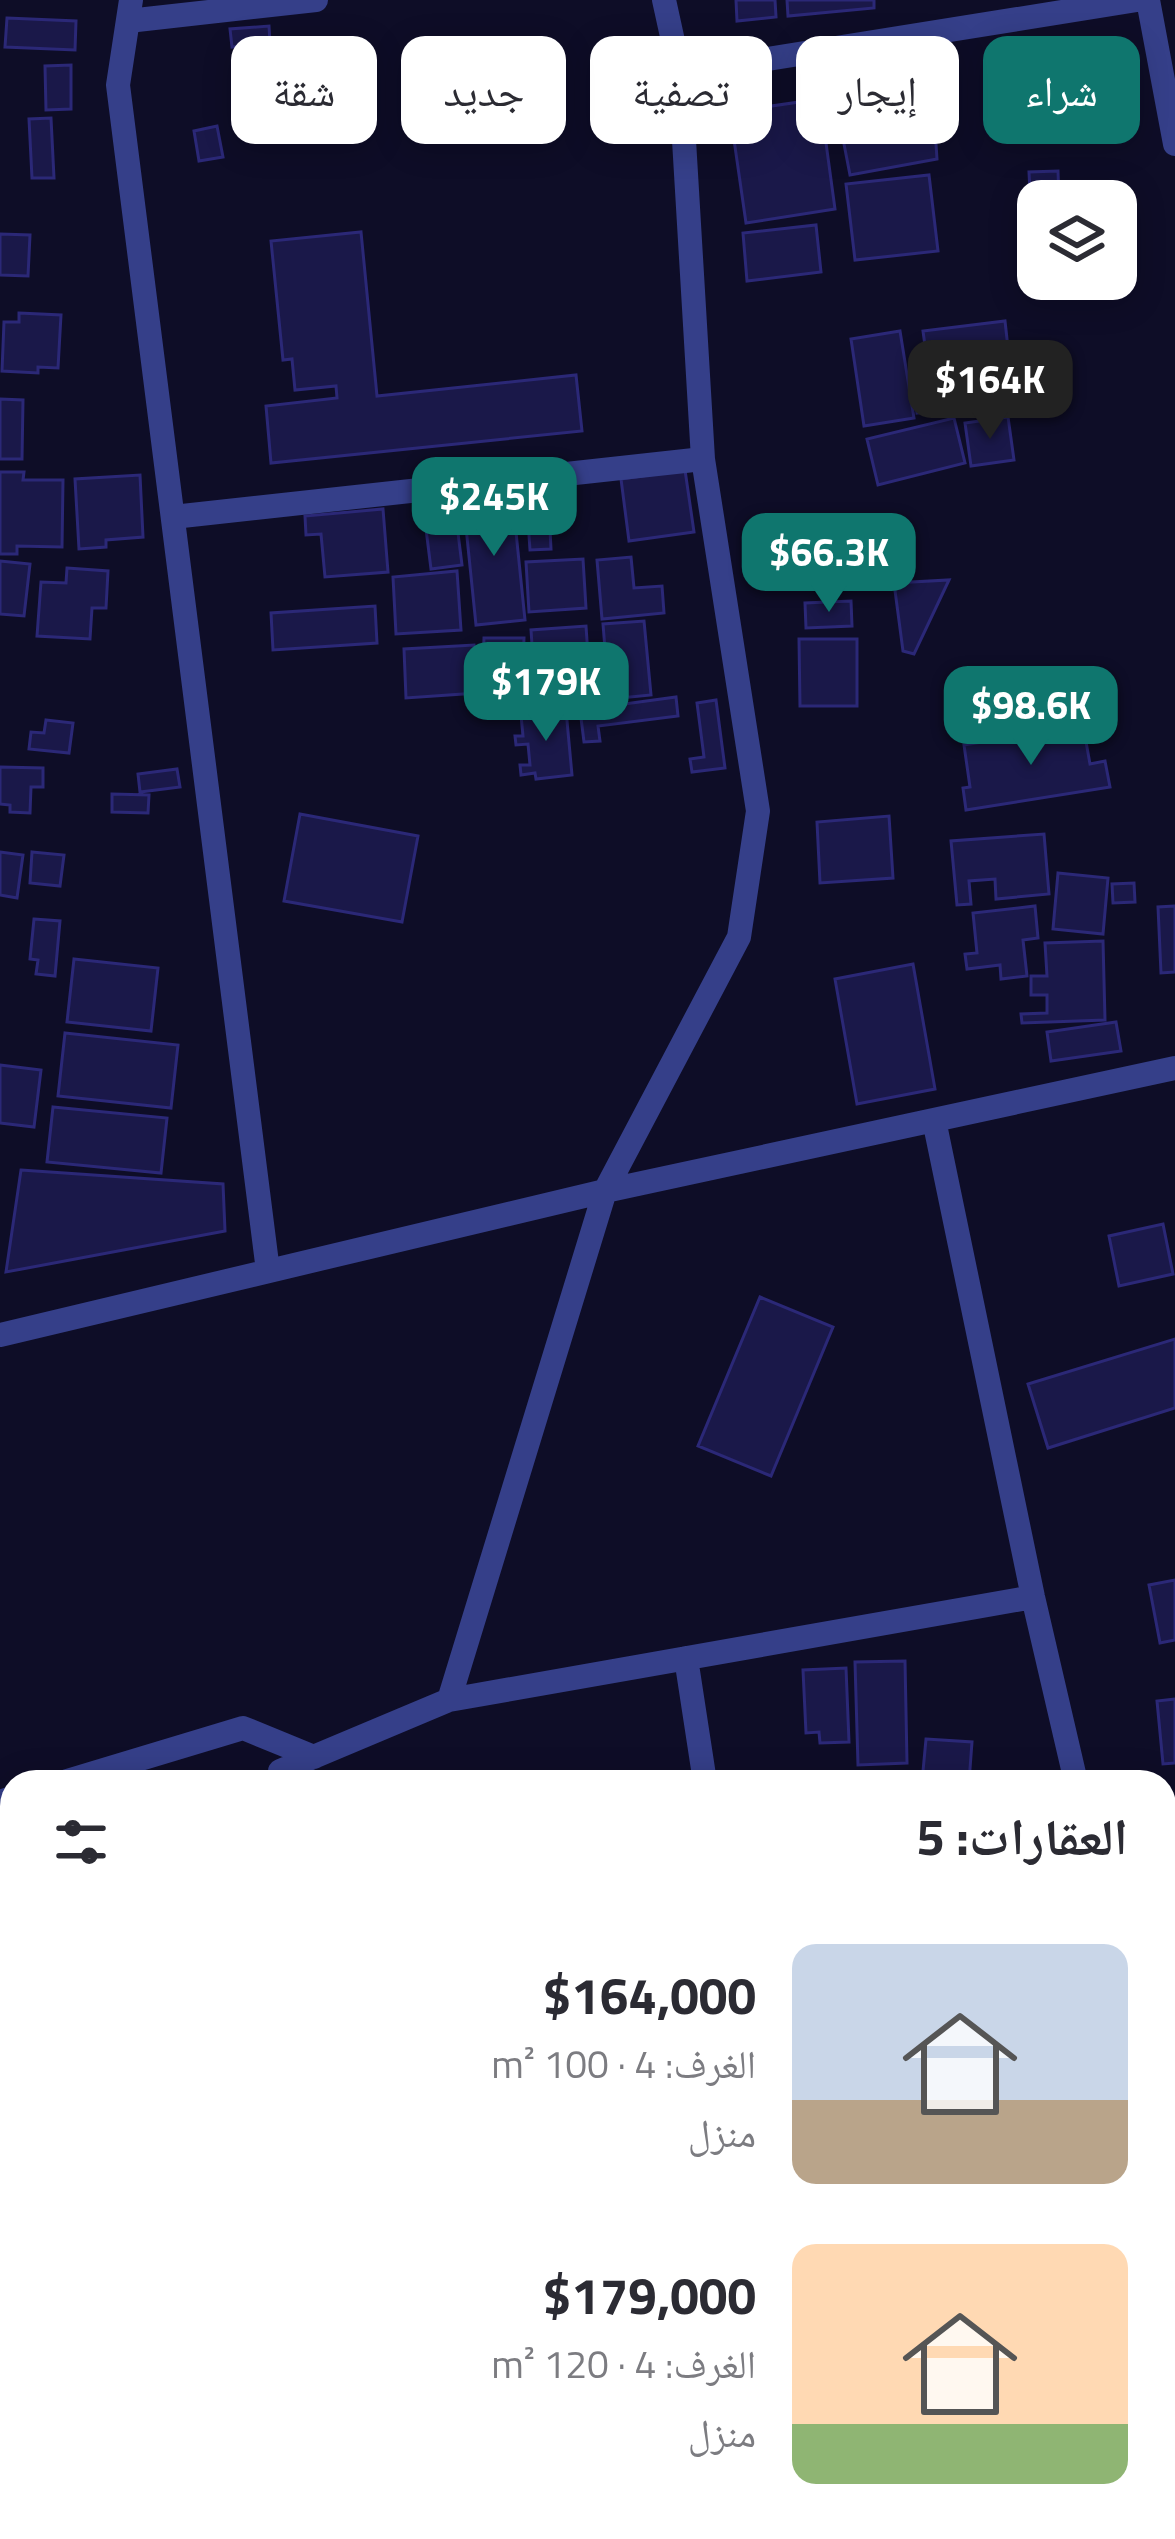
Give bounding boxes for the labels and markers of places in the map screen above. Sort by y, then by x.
pin: $164K [906,340,1074,442]
pin: $245K [410,457,578,559]
pin: $66.3K [731,513,927,615]
pin: $179K [462,642,630,744]
pin: $98.6K [933,666,1129,768]

